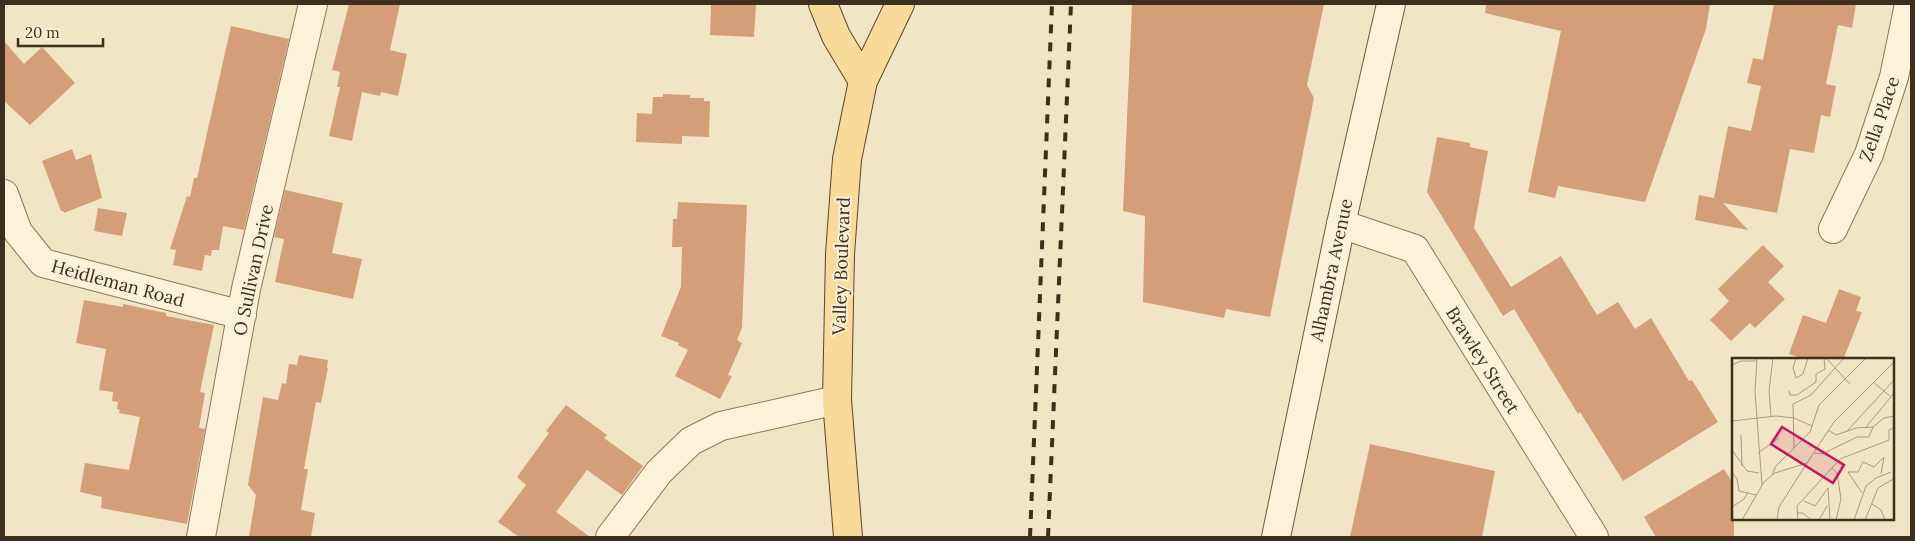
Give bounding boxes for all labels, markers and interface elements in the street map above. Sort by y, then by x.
scale bar [18,15,102,47]
text: 20 m [25,23,60,42]
street label: Zella Place [1854,73,1904,165]
street label: Valley Boulevard [827,196,855,336]
street label: Alhambra Avenue [1304,196,1357,345]
street label: O Sullivan Drive [228,202,278,338]
street label: Heidleman Road [49,254,187,312]
street label: Brawley Street [1441,302,1525,418]
inset map [1732,358,1895,521]

